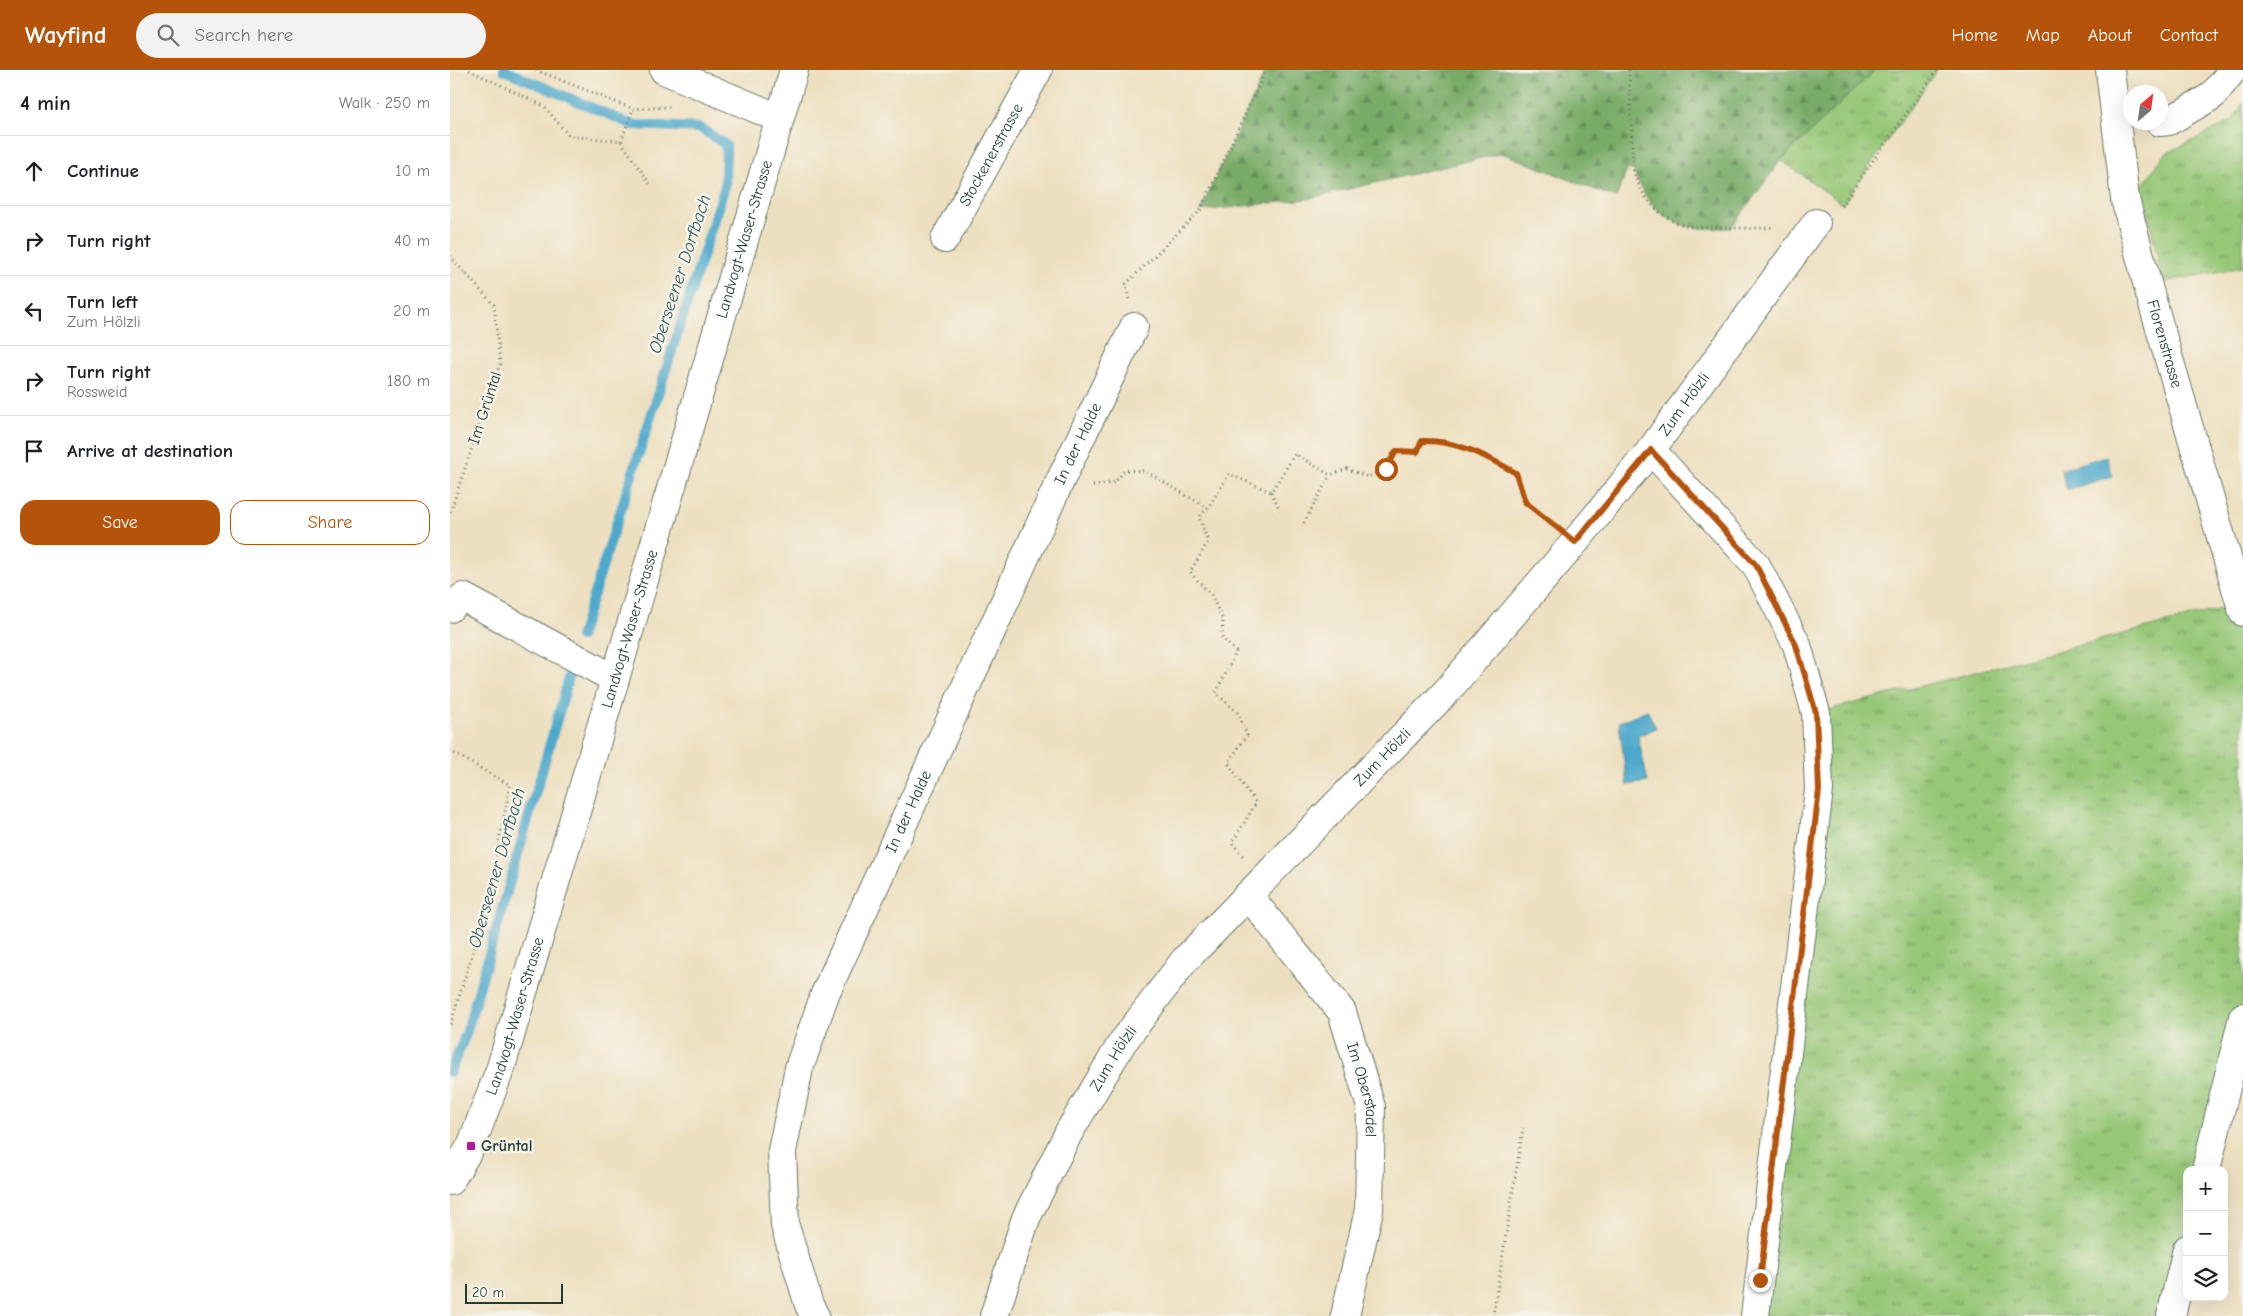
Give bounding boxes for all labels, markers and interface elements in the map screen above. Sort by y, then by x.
search box [136,13,486,58]
text: Wayfind [25,21,106,49]
icon: search [154,21,182,49]
text: Search here [194,24,293,46]
text: Home [1951,25,1998,46]
text: Map [2026,25,2060,46]
text: About [2088,25,2132,46]
text: Contact [2160,25,2218,46]
north arrow [2123,85,2168,130]
text: 4 min [20,91,71,115]
text: Walk · 250 m [339,94,430,112]
street label: Stockenerstrasse [956,100,1027,209]
icon: ahead [20,157,48,185]
street label: Landvogt-Waser-Strasse [712,158,776,321]
text: Continue [67,160,139,182]
text: 10 m [395,162,430,180]
water label: Oberseener Dorfbach [644,192,716,356]
icon: right [20,227,48,255]
text: Turn right [67,230,151,252]
text: 40 m [394,232,430,250]
text: Turn left [67,291,138,313]
icon: left [20,297,48,325]
street label: Florenstrasse [2143,298,2186,390]
text: 20 m [393,302,430,320]
text: Zum Hölzli [67,313,141,331]
text: Turn right [67,361,151,383]
icon: right [20,367,48,395]
street label: Im Grüntal [465,369,505,447]
street label: Zum Hölzli [1655,369,1713,439]
text: 180 m [387,372,430,390]
text: Rossweid [67,383,127,401]
street label: In der Halde [1051,400,1105,487]
icon: arrive [20,437,48,465]
text: Arrive at destination [67,440,233,462]
route start [1375,458,1398,481]
button: Save [20,500,220,545]
button: Share [230,500,430,545]
street label: Landvogt-Waser-Strasse [598,548,662,710]
street label: Zum Hölzli [1350,725,1415,790]
street label: In der Halde [882,768,935,856]
water label: Oberseener Dorfbach [464,786,530,950]
street label: Landvogt-Waser-Strasse [482,935,548,1098]
street label: Zum Hölzli [1086,1022,1141,1095]
street label: Im Oberstadel [1343,1040,1380,1137]
place label: Grüntal [481,1137,533,1155]
marker: Grüntal [465,1140,477,1152]
map controls [2183,1166,2228,1301]
button: + [2183,1166,2228,1211]
button: − [2183,1211,2228,1256]
button: layers [2183,1256,2228,1301]
route end [1749,1269,1772,1292]
scale bar [465,1281,562,1304]
text: 20 m [472,1284,504,1301]

